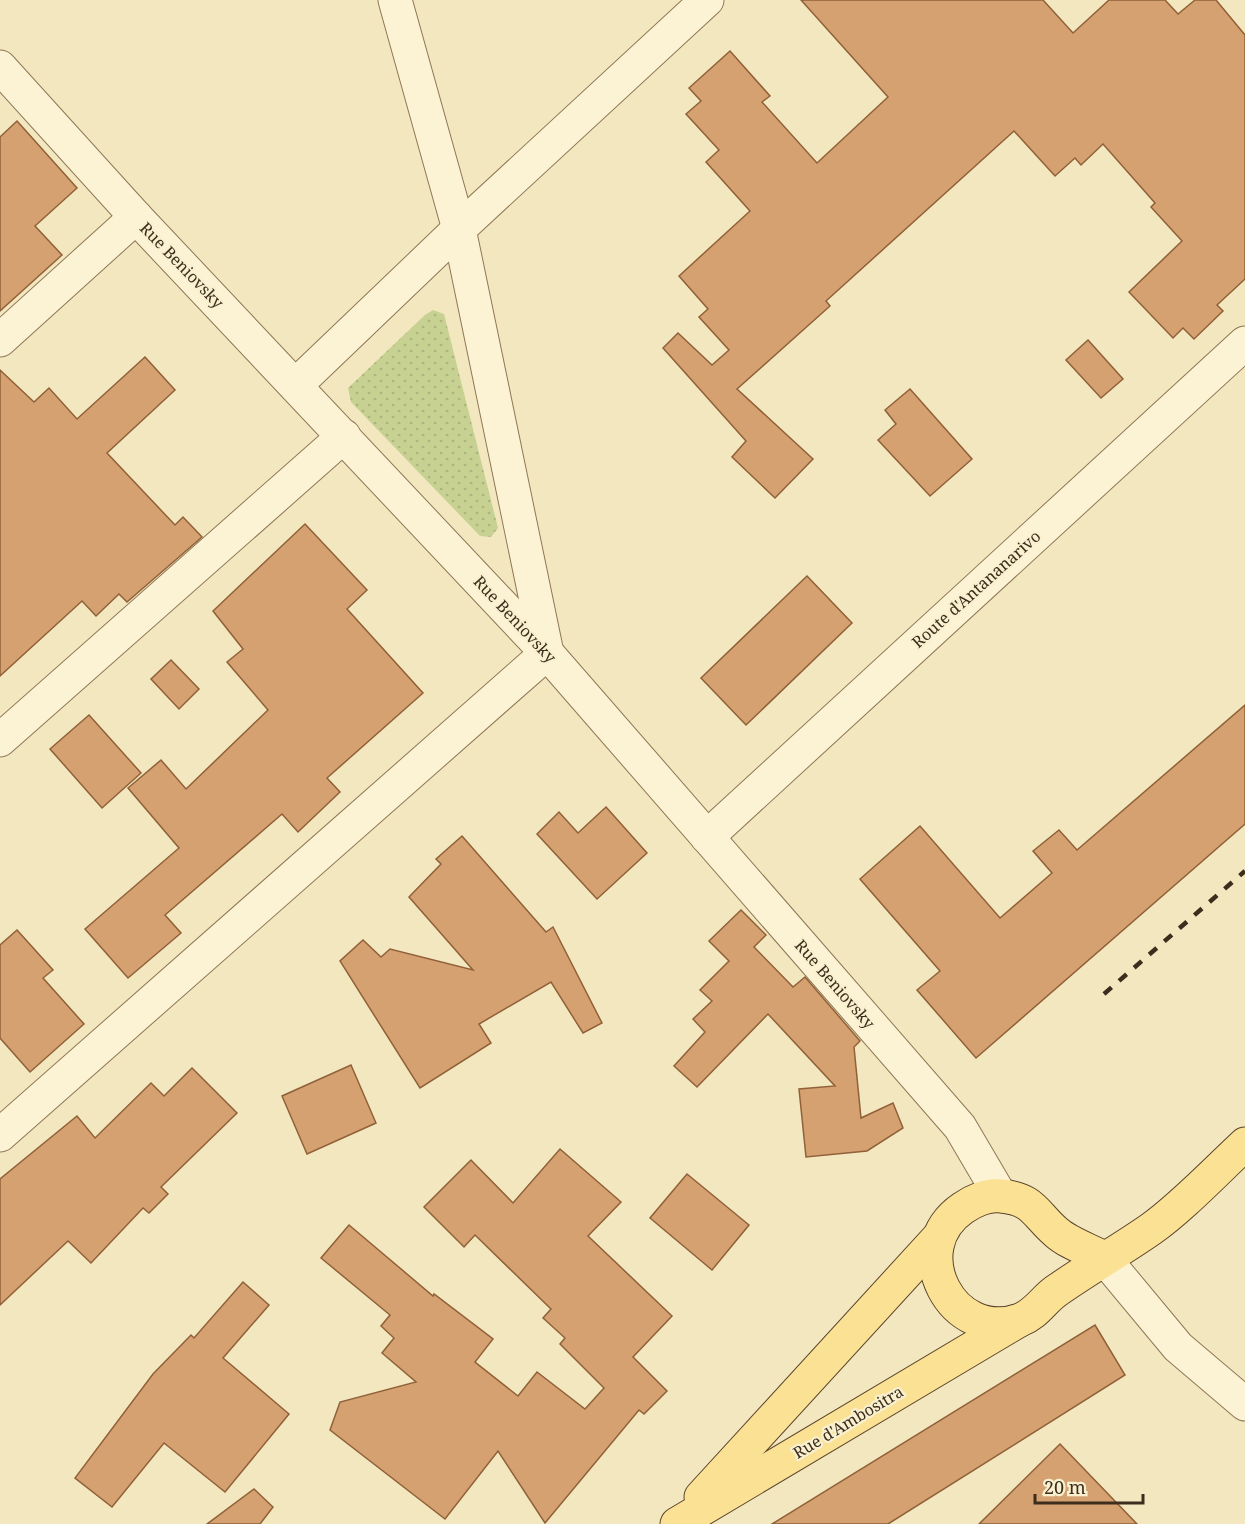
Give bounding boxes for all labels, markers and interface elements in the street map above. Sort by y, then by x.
street label: Rue Beniovsky [135,217,229,314]
street label: Route d'Antananarivo [907,525,1045,653]
street label: Rue Beniovsky [469,571,562,668]
street label: Rue Beniovsky [790,935,881,1034]
street label: Rue d'Ambositra [789,1380,907,1464]
scale bar [1035,1467,1143,1505]
text: 20 m [1044,1475,1086,1499]

